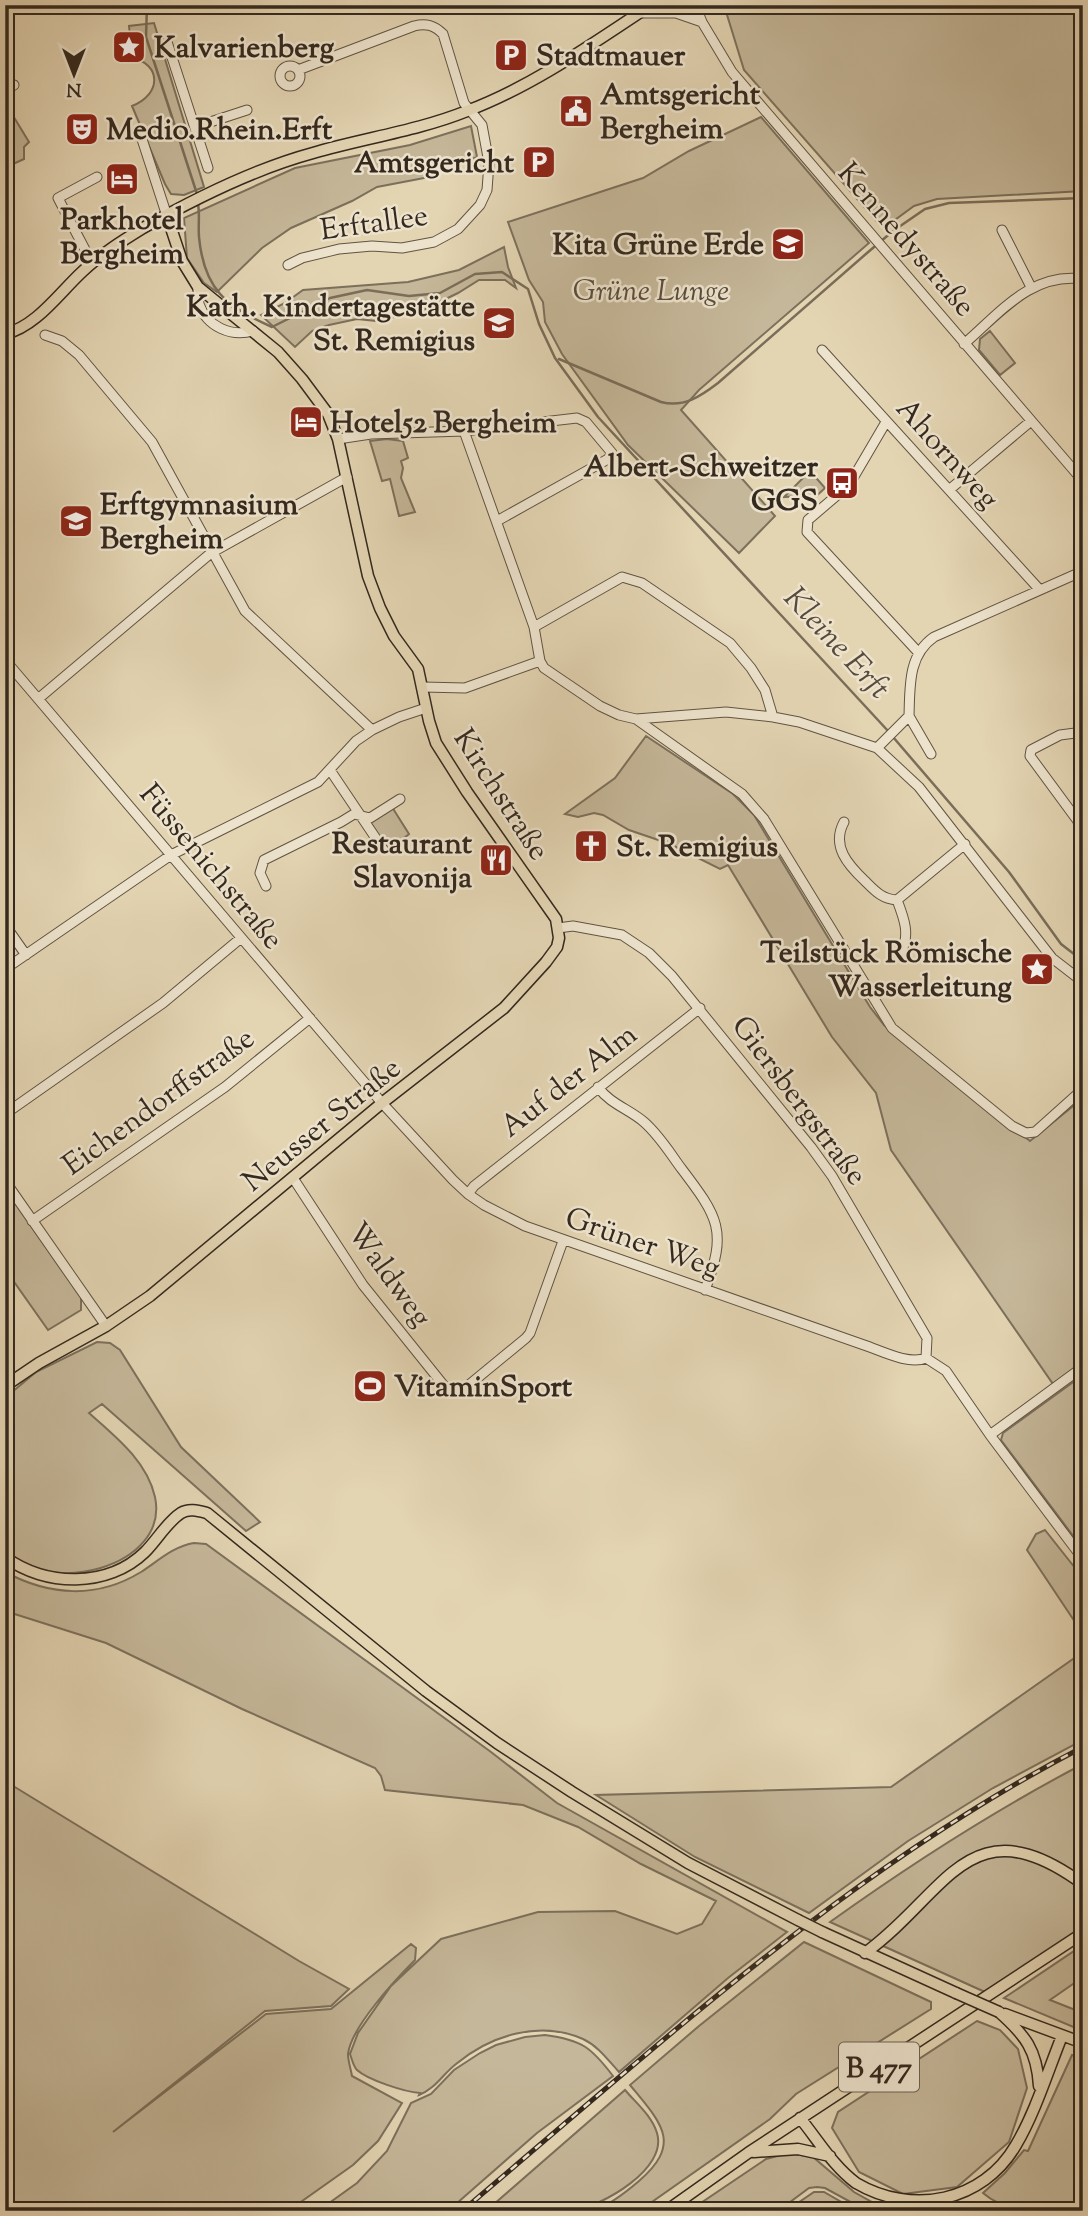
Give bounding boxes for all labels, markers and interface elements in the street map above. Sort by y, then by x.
place icon: Kalvarienberg [110,28,148,66]
place label: Kalvarienberg [154,28,334,71]
parking icon: Stadtmauer [492,36,530,74]
place label: Stadtmauer [536,36,686,79]
north arrow [38,38,108,108]
text: N [66,75,82,102]
place label: Amtsgericht Bergheim [600,75,761,152]
public building icon: Amtsgericht Bergheim [557,92,595,130]
theatre icon: Medio.Rhein.Erft [63,110,101,148]
place label: Medio.Rhein.Erft [106,110,333,153]
place label: Amtsgericht [354,143,515,186]
parking icon: Amtsgericht [520,143,558,181]
street label: Kennedystraße [826,154,984,327]
hotel icon: Parkhotel Bergheim [103,160,141,198]
street label: Erftallee [318,196,431,253]
place label: Parkhotel Bergheim [60,200,184,277]
place label: Kita Grüne Erde [553,225,764,268]
school or university icon: Kita Grüne Erde [769,225,807,263]
park label: Grüne Lunge [573,271,729,314]
place label: Kath. Kindertagestätte St. Remigius [186,287,475,364]
school or university icon: Kath. Kindertagestätte St. Remigius [480,304,518,342]
street label: Ahornweg [885,390,1008,520]
hotel icon: Hotel52 Bergheim [287,403,325,441]
place label: Hotel52 Bergheim [330,403,557,446]
place label: Albert-Schweitzer GGS [584,447,819,524]
bus stop icon: Albert-Schweitzer GGS [823,464,861,502]
place label: Erftgymnasium Bergheim [100,485,298,562]
school or university icon: Erftgymnasium Bergheim [57,502,95,540]
water label: Kleine Erft [771,577,900,711]
street label: Kirchstraße [441,721,559,870]
street label: Füssenichstraße [128,775,292,960]
place label: Restaurant Slavonija [332,824,473,901]
church icon: St. Remigius [572,827,610,865]
place label: St. Remigius [616,827,778,870]
restaurant icon: Restaurant Slavonija [477,841,515,879]
place label: Teilstück Römische Wasserleitung [760,933,1012,1010]
place icon: Teilstück Römische Wasserleitung [1018,950,1056,988]
street label: Giersbergstraße [720,1008,876,1195]
street label: Auf der Alm [492,1015,647,1149]
street label: Eichendorffstraße [55,1019,264,1187]
street label: Neusser Straße [234,1049,411,1203]
street label: Grüner Weg [559,1198,725,1291]
street label: Waldweg [335,1214,441,1337]
sports icon: VitaminSport [351,1367,389,1405]
place label: VitaminSport [394,1367,573,1410]
road number: B 477 [839,2042,919,2092]

